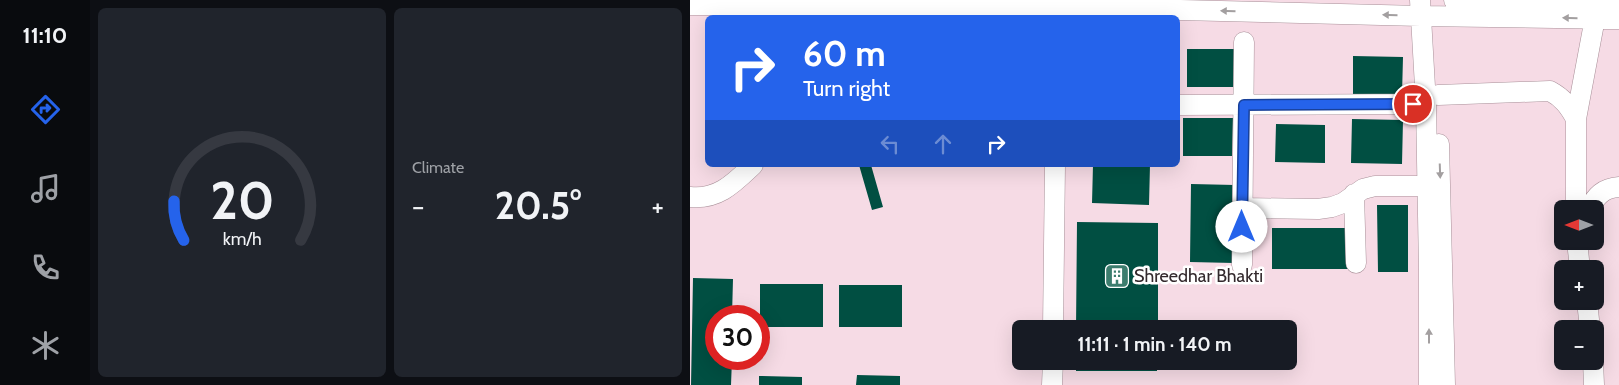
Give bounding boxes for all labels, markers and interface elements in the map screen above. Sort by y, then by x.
one-way arrow [1220,7,1236,15]
one-way arrow [1382,11,1398,19]
one-way arrow [1562,14,1578,22]
text: 11:10 [23,22,67,49]
text: 60 m [803,32,886,75]
icon: right [720,35,785,100]
text: Turn right [803,75,890,102]
pin [1392,83,1434,125]
icon: arrive [1399,90,1427,118]
icon: directions [28,92,63,127]
icon: left [876,130,904,158]
icon: ahead [929,130,957,158]
icon: right [982,130,1010,158]
text: Climate [412,158,464,177]
one-way arrow [1437,163,1445,179]
text: 20 [210,169,274,232]
icon: music [28,171,63,206]
text: 20.5° [495,182,581,229]
text: − [412,189,424,223]
text: + [652,189,664,223]
position arrow [1215,200,1267,252]
north arrow [1554,200,1604,250]
map controls [1554,200,1604,370]
text: km/h [222,228,262,249]
icon: phone [28,250,63,285]
button: + [1554,260,1604,310]
building icon: Shreedhar Bhakti [1104,263,1130,289]
place label: Shreedhar Bhakti [1134,265,1263,287]
speed limit sign: 30 [705,305,770,370]
button: − [1554,320,1604,370]
icon: climate [28,328,63,363]
one-way arrow [1425,328,1433,344]
text: 11:11 · 1 min · 140 m [1077,333,1232,356]

